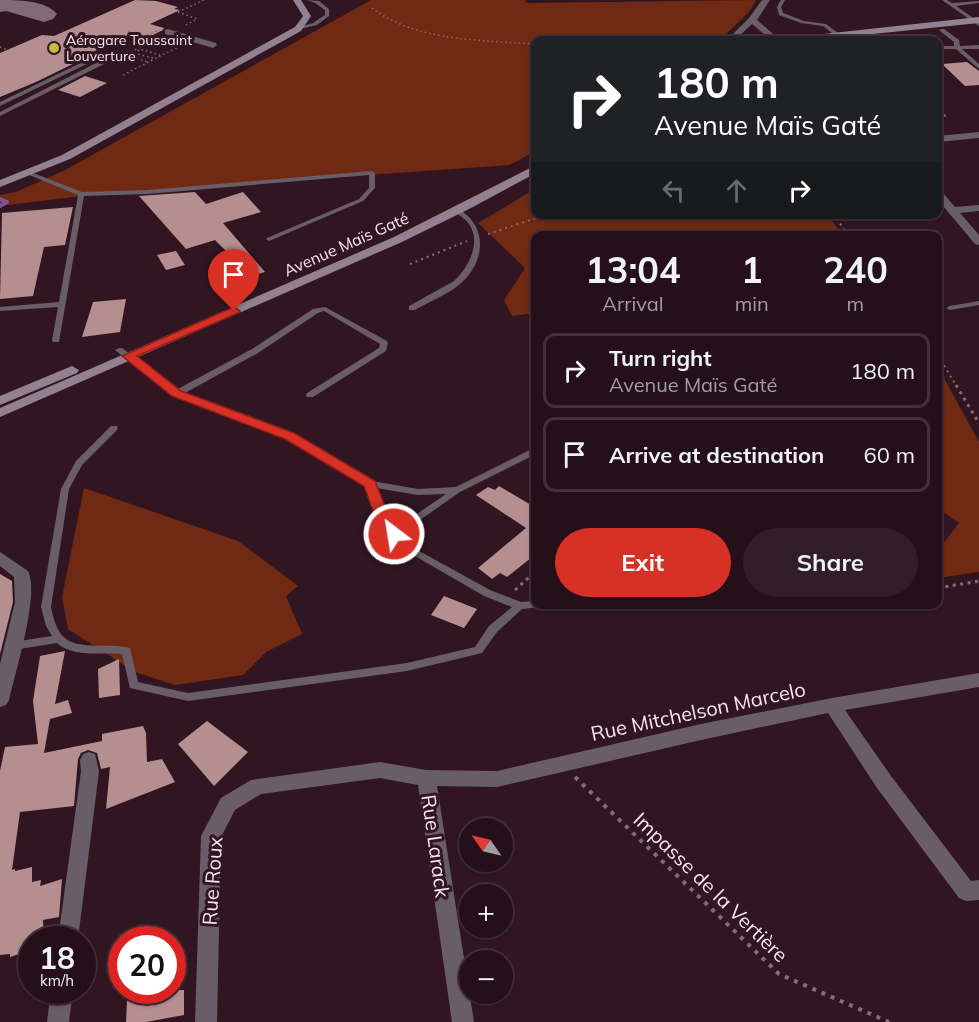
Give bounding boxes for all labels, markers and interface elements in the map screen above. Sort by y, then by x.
place label: Aérogare Toussaint Louverture [66,31,192,65]
marker: Aérogare Toussaint Louverture [47,41,61,55]
text: 180 m [654,56,779,109]
icon: right [555,60,633,138]
text: Avenue Maïs Gaté [654,108,881,142]
icon: left [657,174,690,207]
icon: ahead [720,174,753,207]
icon: right [783,174,816,207]
street label: Avenue Maïs Gaté [280,207,412,281]
text: 13:04 [585,247,681,292]
text: 1 [741,247,763,292]
text: 240 [823,247,888,292]
pin [208,249,259,311]
icon: arrive [217,258,250,291]
text: Arrival [602,291,663,316]
text: min [735,291,769,316]
text: m [847,291,864,316]
text: Turn right [609,344,712,372]
icon: right [558,354,591,387]
text: 180 m [850,357,915,385]
text: Avenue Maïs Gaté [609,372,777,397]
icon: arrive [558,438,591,471]
text: Arrive at destination [609,441,824,469]
text: 60 m [864,441,915,469]
position arrow [362,502,426,566]
button: Exit [555,528,731,597]
button: Share [743,528,918,597]
street label: Rue Mitchelson Marcelo [588,676,808,746]
street label: Rue Larack [416,793,456,900]
street label: Impasse de la Vertière [629,807,793,967]
north arrow [459,818,513,872]
map controls [459,818,513,1004]
street label: Rue Roux [196,836,228,926]
button: + [459,884,513,938]
speed limit sign: 20 [108,926,186,1004]
text: 18 [39,939,75,977]
button: − [459,950,513,1004]
text: km/h [40,971,74,990]

